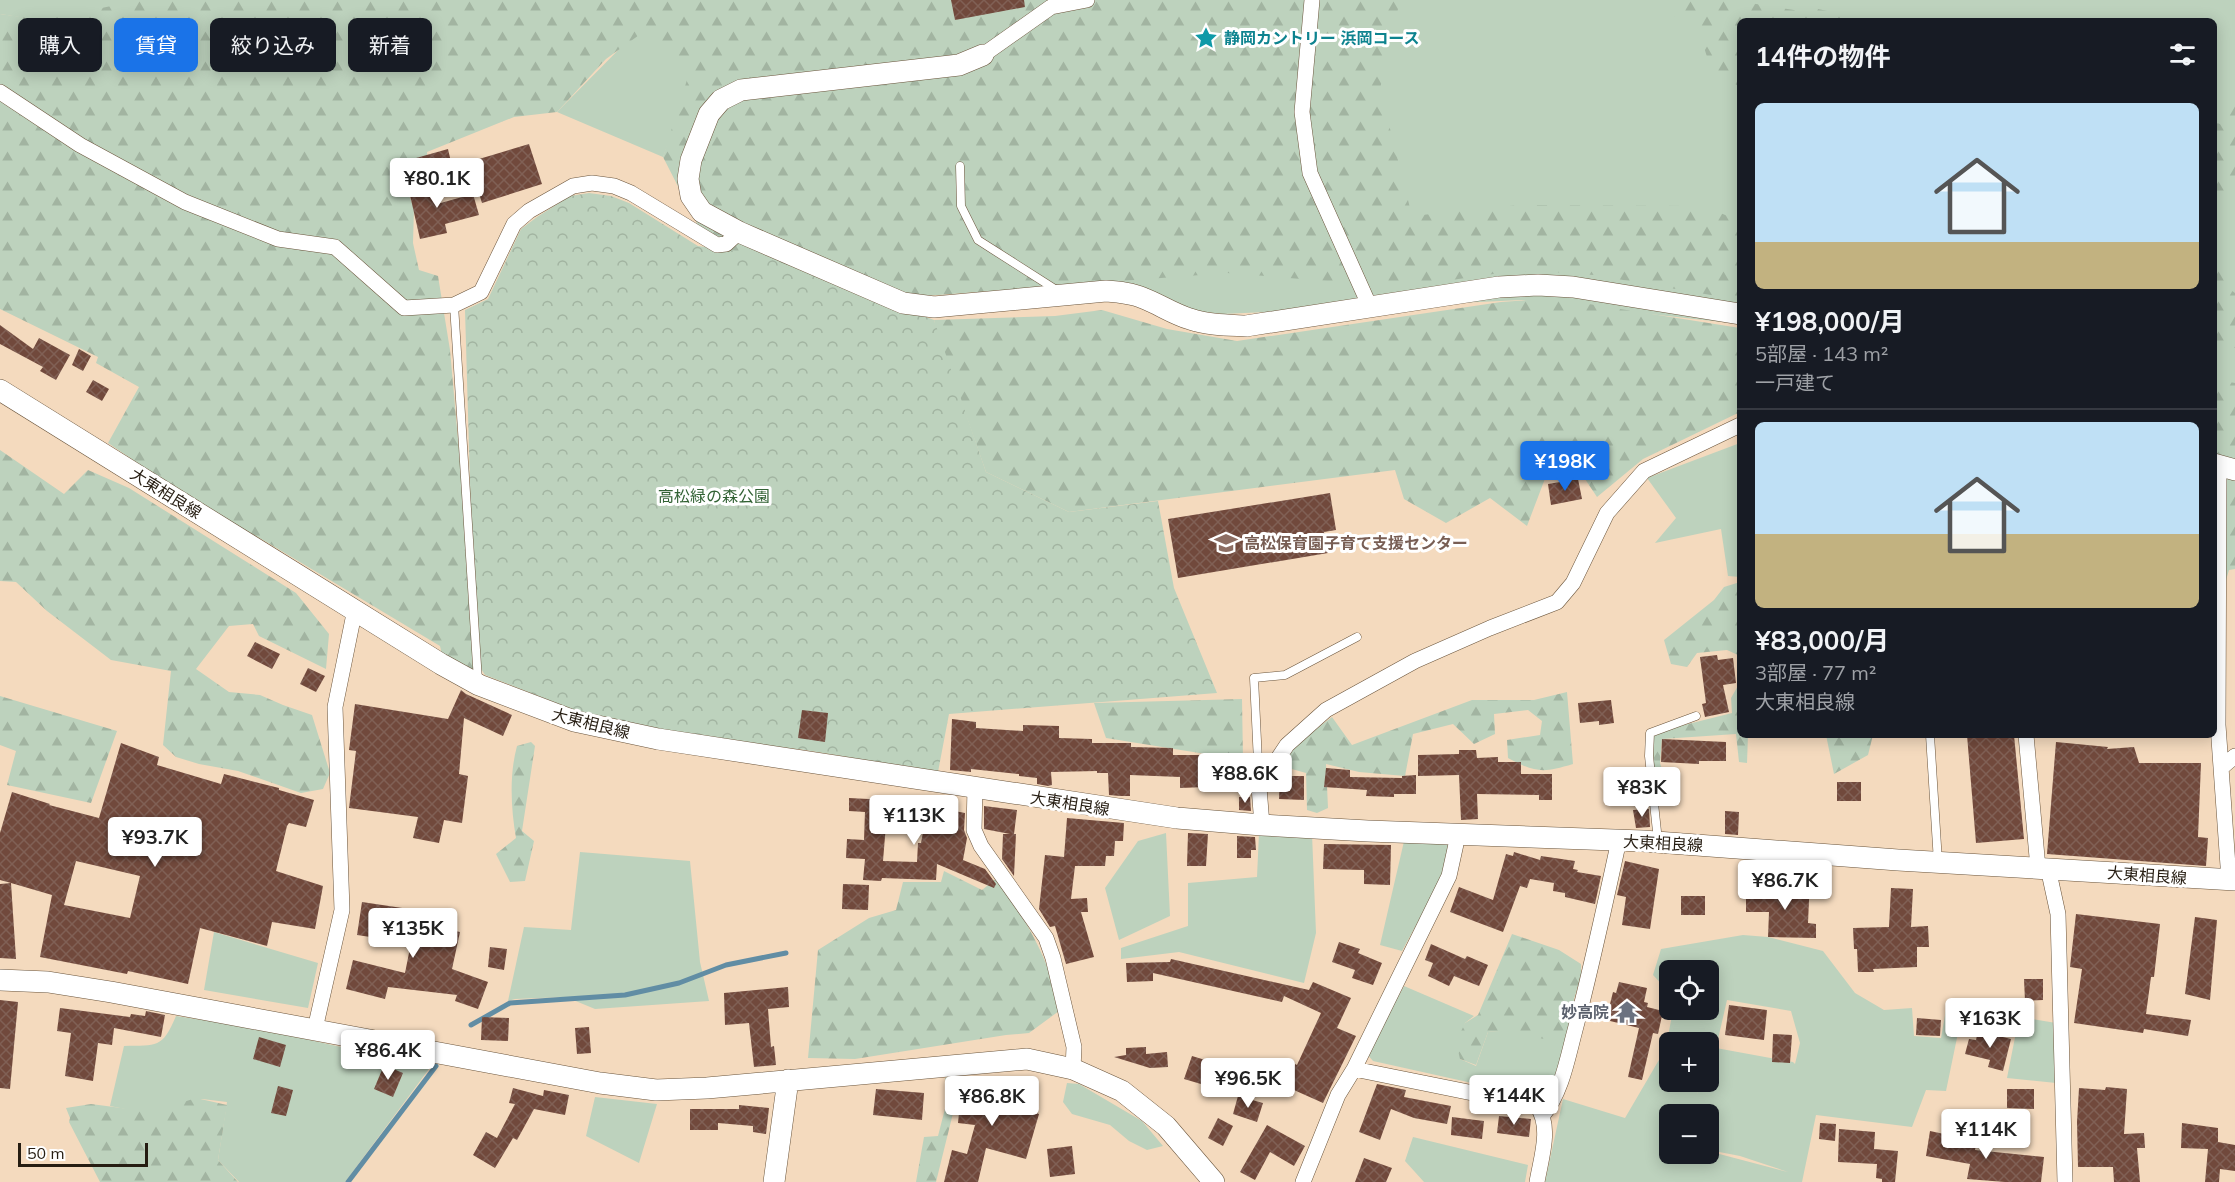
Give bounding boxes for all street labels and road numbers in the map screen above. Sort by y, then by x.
street label: 大東相良線 [127,463,205,523]
street label: 大東相良線 [550,704,632,742]
street label: 大東相良線 [1029,787,1111,819]
street label: 大東相良線 [1623,831,1703,855]
street label: 大東相良線 [2106,862,2188,888]

